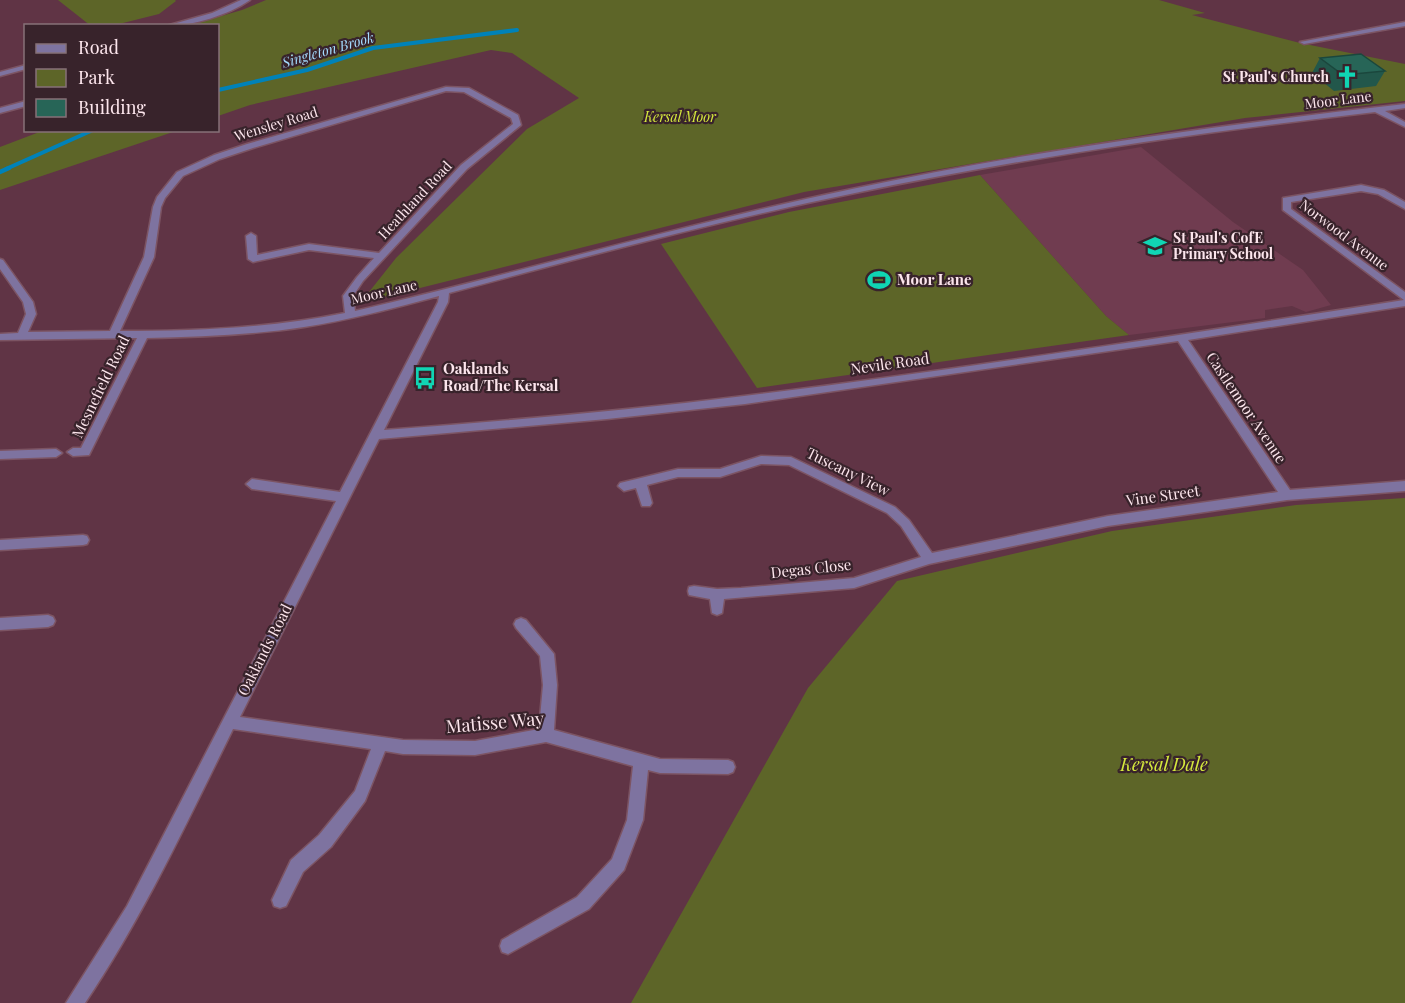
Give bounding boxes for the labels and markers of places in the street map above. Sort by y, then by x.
church icon: St Paul's Church [1334,64,1360,90]
place label: St Paul's Church [1223,67,1329,86]
place label: St Paul's CofE Primary School [1173,228,1274,263]
school or university icon: St Paul's CofE Primary School [1142,233,1168,259]
sports icon: Moor Lane [866,267,892,293]
place label: Moor Lane [897,269,972,289]
place label: Oaklands Road/The Kersal [443,358,559,395]
bus stop icon: Oaklands Road/The Kersal [412,365,438,391]

